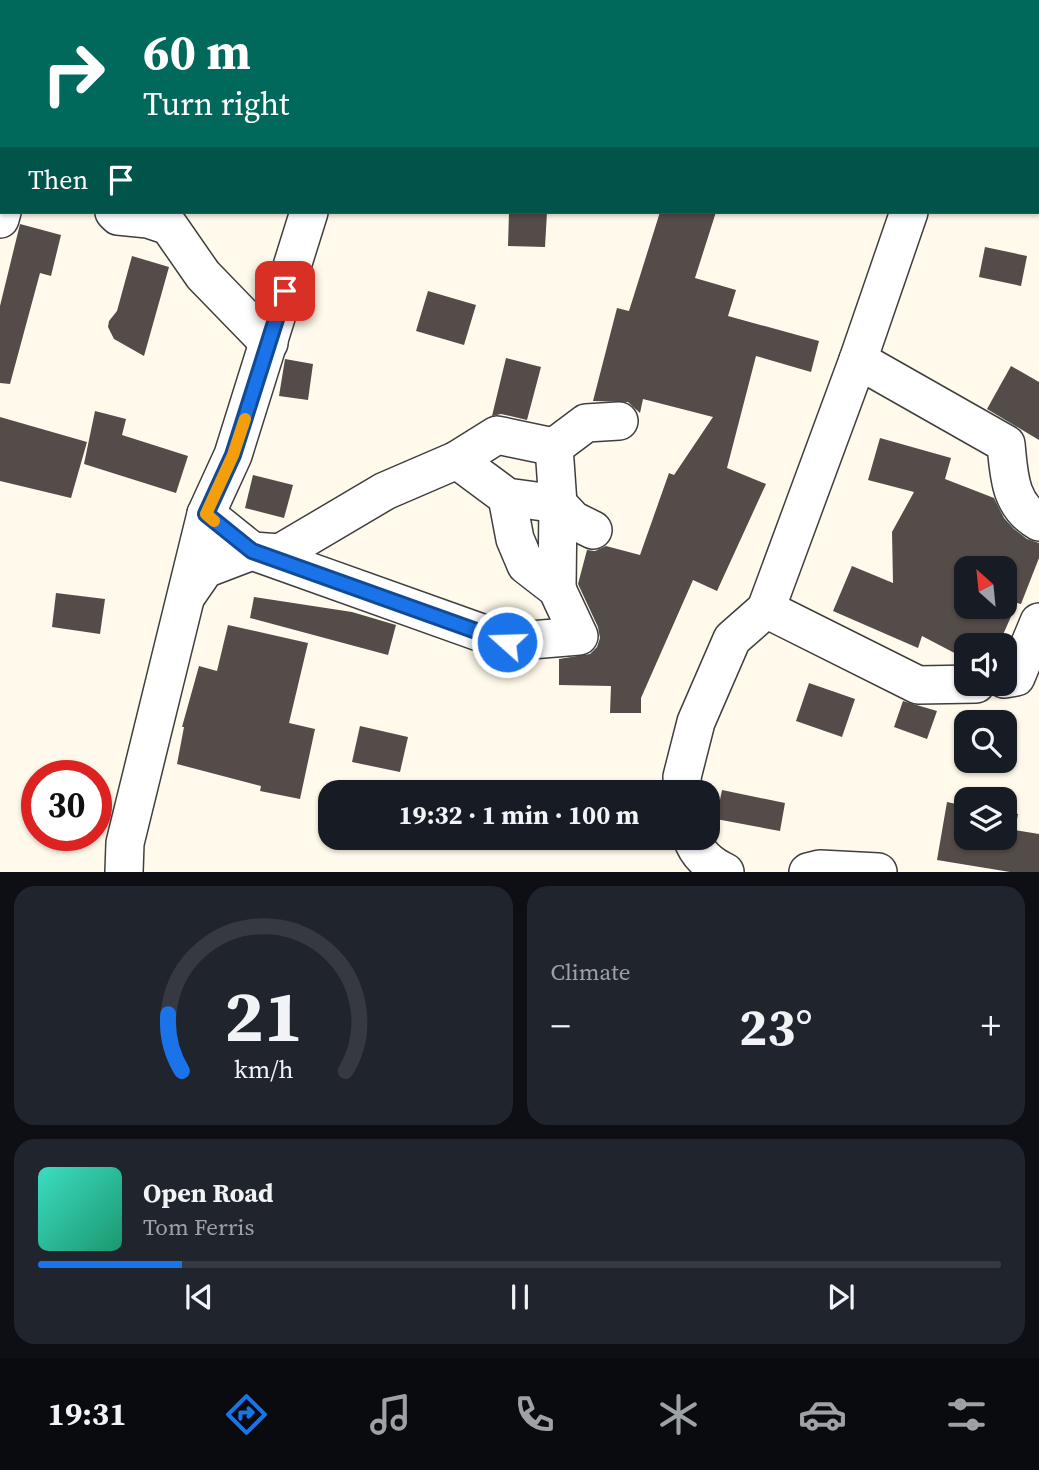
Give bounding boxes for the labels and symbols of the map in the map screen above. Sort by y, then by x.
pin [255,261,315,321]
north arrow [954,556,1017,620]
position arrow [470,605,544,679]
speed limit sign: 30 [21,760,112,851]

